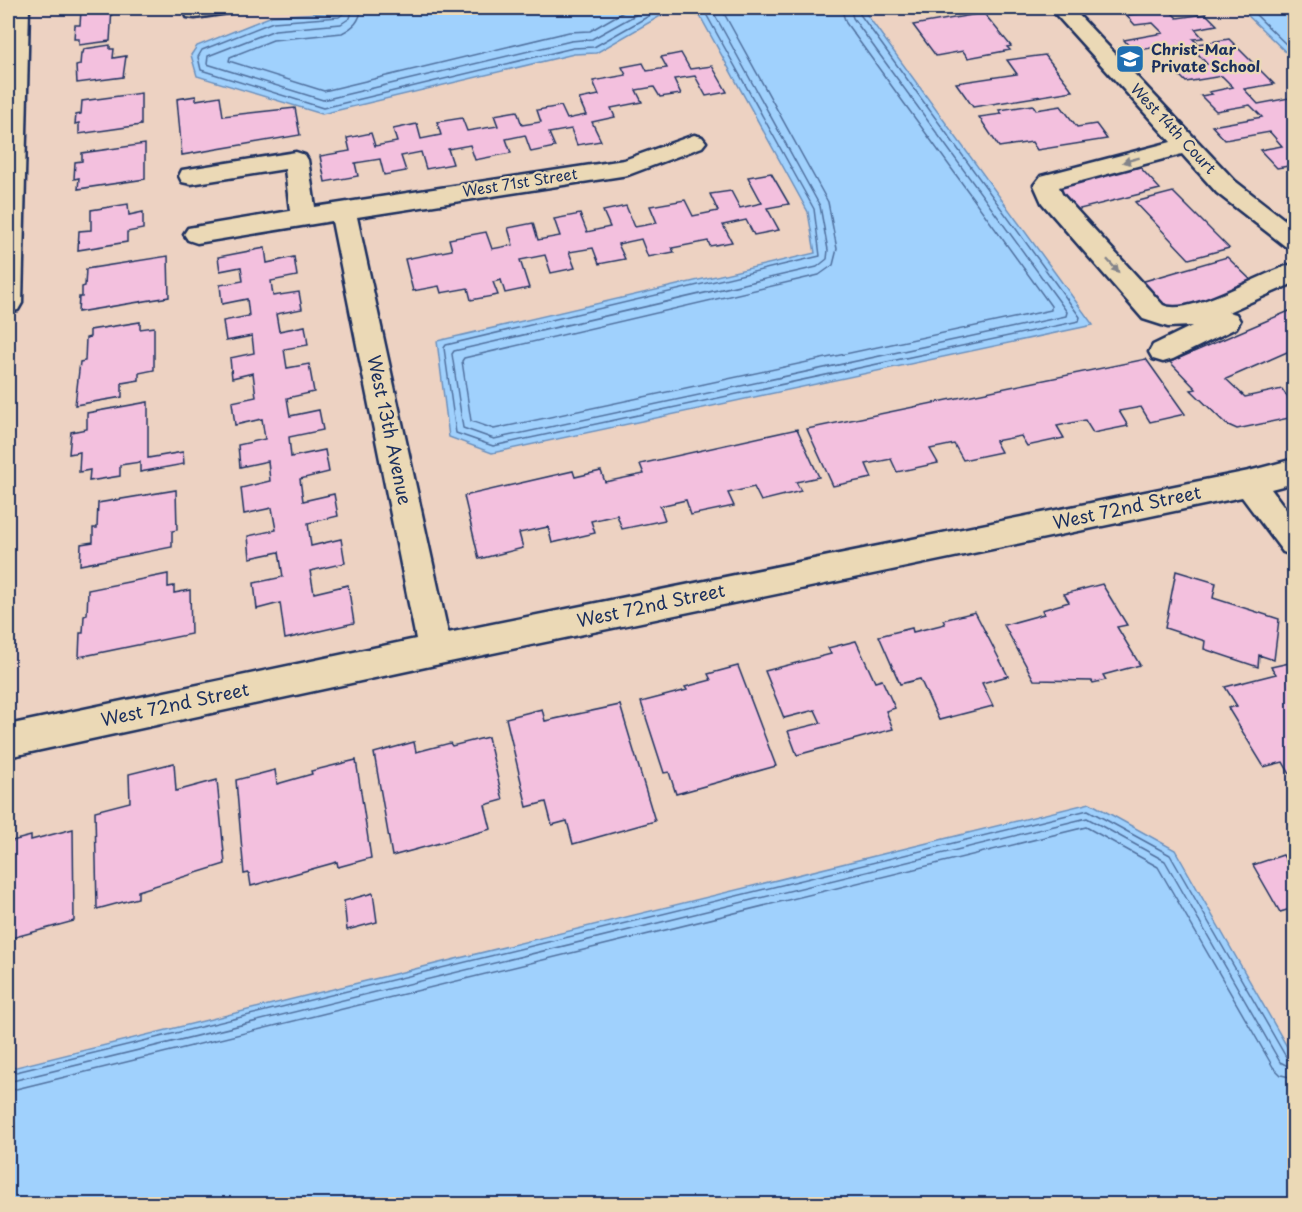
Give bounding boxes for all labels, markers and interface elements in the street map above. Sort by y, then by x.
place label: Christ-Mar Private School [1151,37,1260,77]
school or university icon: Christ-Mar Private School [1114,43,1146,75]
street label: West 14th Court [1126,77,1222,179]
one-way arrow [1122,156,1140,165]
street label: West 71st Street [461,161,579,202]
one-way arrow [1106,259,1120,274]
street label: West 13th Avenue [361,352,420,507]
street label: West 72nd Street [1050,478,1203,535]
street label: West 72nd Street [574,576,727,633]
street label: West 72nd Street [98,675,251,732]

